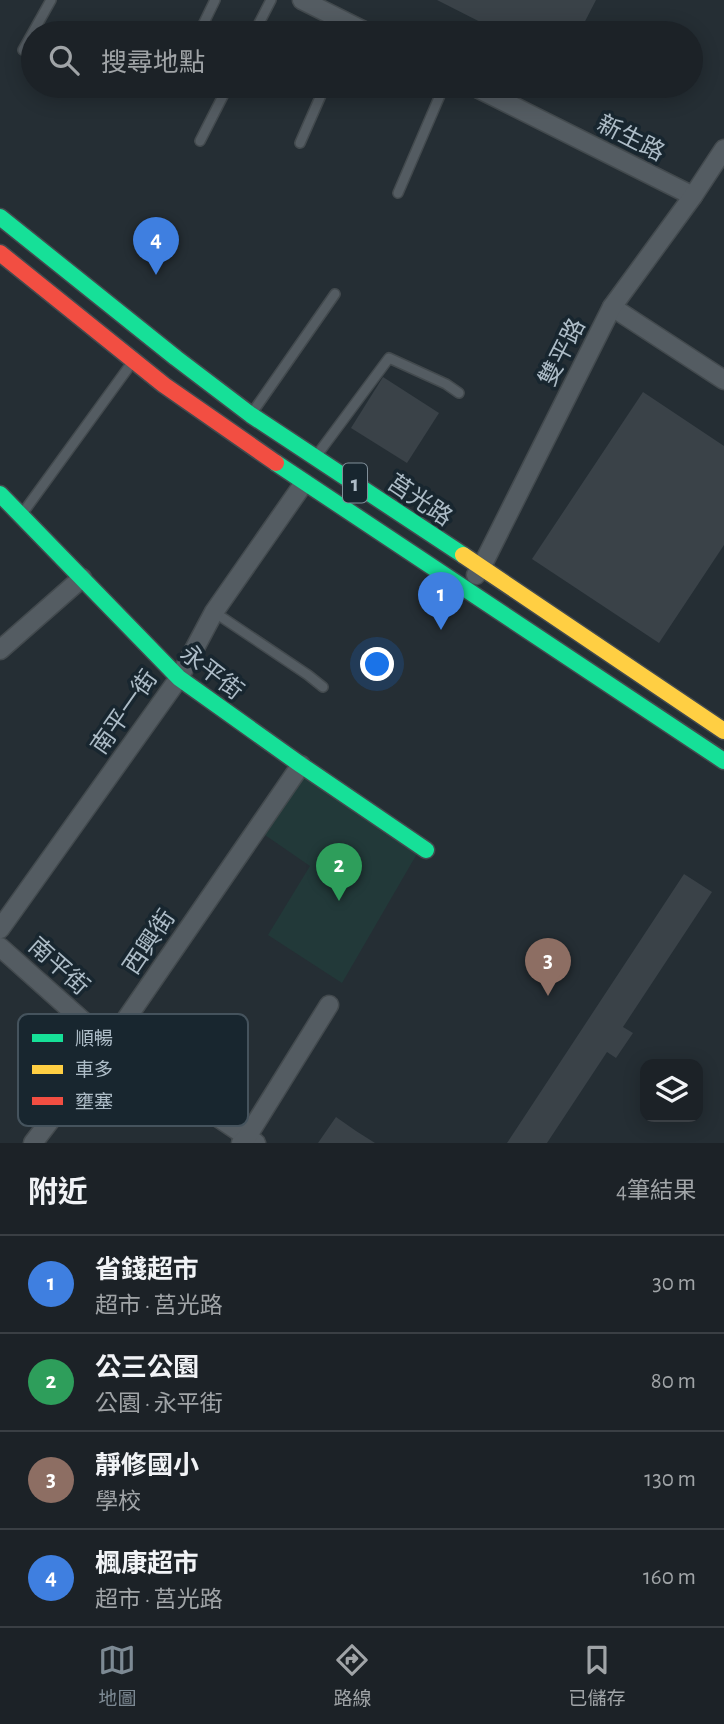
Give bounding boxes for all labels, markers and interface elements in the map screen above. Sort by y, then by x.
search box [21,21,703,98]
icon: search [45,41,83,79]
text: 搜尋地點 [101,50,205,76]
street label: 新生路 [593,110,669,166]
pin: 4 [133,217,179,275]
street label: 雙平路 [534,314,590,390]
road number: 1 [343,463,367,503]
street label: 莒光路 [383,469,457,531]
pin: 1 [418,572,464,630]
street label: 永平街 [176,640,248,704]
your location [360,647,394,681]
street label: 南平一街 [86,665,162,759]
pin: 2 [316,843,362,901]
street label: 西興街 [118,905,180,979]
street label: 南平街 [24,932,94,1000]
pin: 3 [525,938,571,996]
legend [18,1014,248,1126]
text: 順暢 [75,1029,113,1049]
map controls [640,1059,703,1122]
button: layers [640,1059,703,1122]
text: 車多 [75,1060,113,1080]
text: 壅塞 [75,1092,113,1112]
text: 附近 [28,1178,88,1208]
text: 4筆結果 [616,1180,696,1203]
text: 省錢超市 [95,1257,199,1283]
text: 1 [47,1272,55,1295]
text: 30 m [652,1272,696,1295]
text: 超市 · 莒光路 [95,1295,223,1318]
text: 公三公園 [95,1355,199,1381]
text: 2 [46,1370,56,1393]
text: 80 m [651,1370,696,1393]
text: 公園 · 永平街 [95,1393,223,1416]
text: 靜修國小 [95,1453,199,1479]
text: 3 [46,1468,56,1491]
text: 130 m [644,1468,696,1491]
text: 學校 [95,1491,141,1514]
text: 楓康超市 [95,1551,199,1577]
text: 4 [45,1566,57,1589]
text: 160 m [643,1566,696,1589]
text: 超市 · 莒光路 [95,1589,223,1612]
tab: 地圖 [98,1641,137,1711]
tab: 路線 [333,1641,372,1711]
tab: 已儲存 [568,1641,626,1711]

